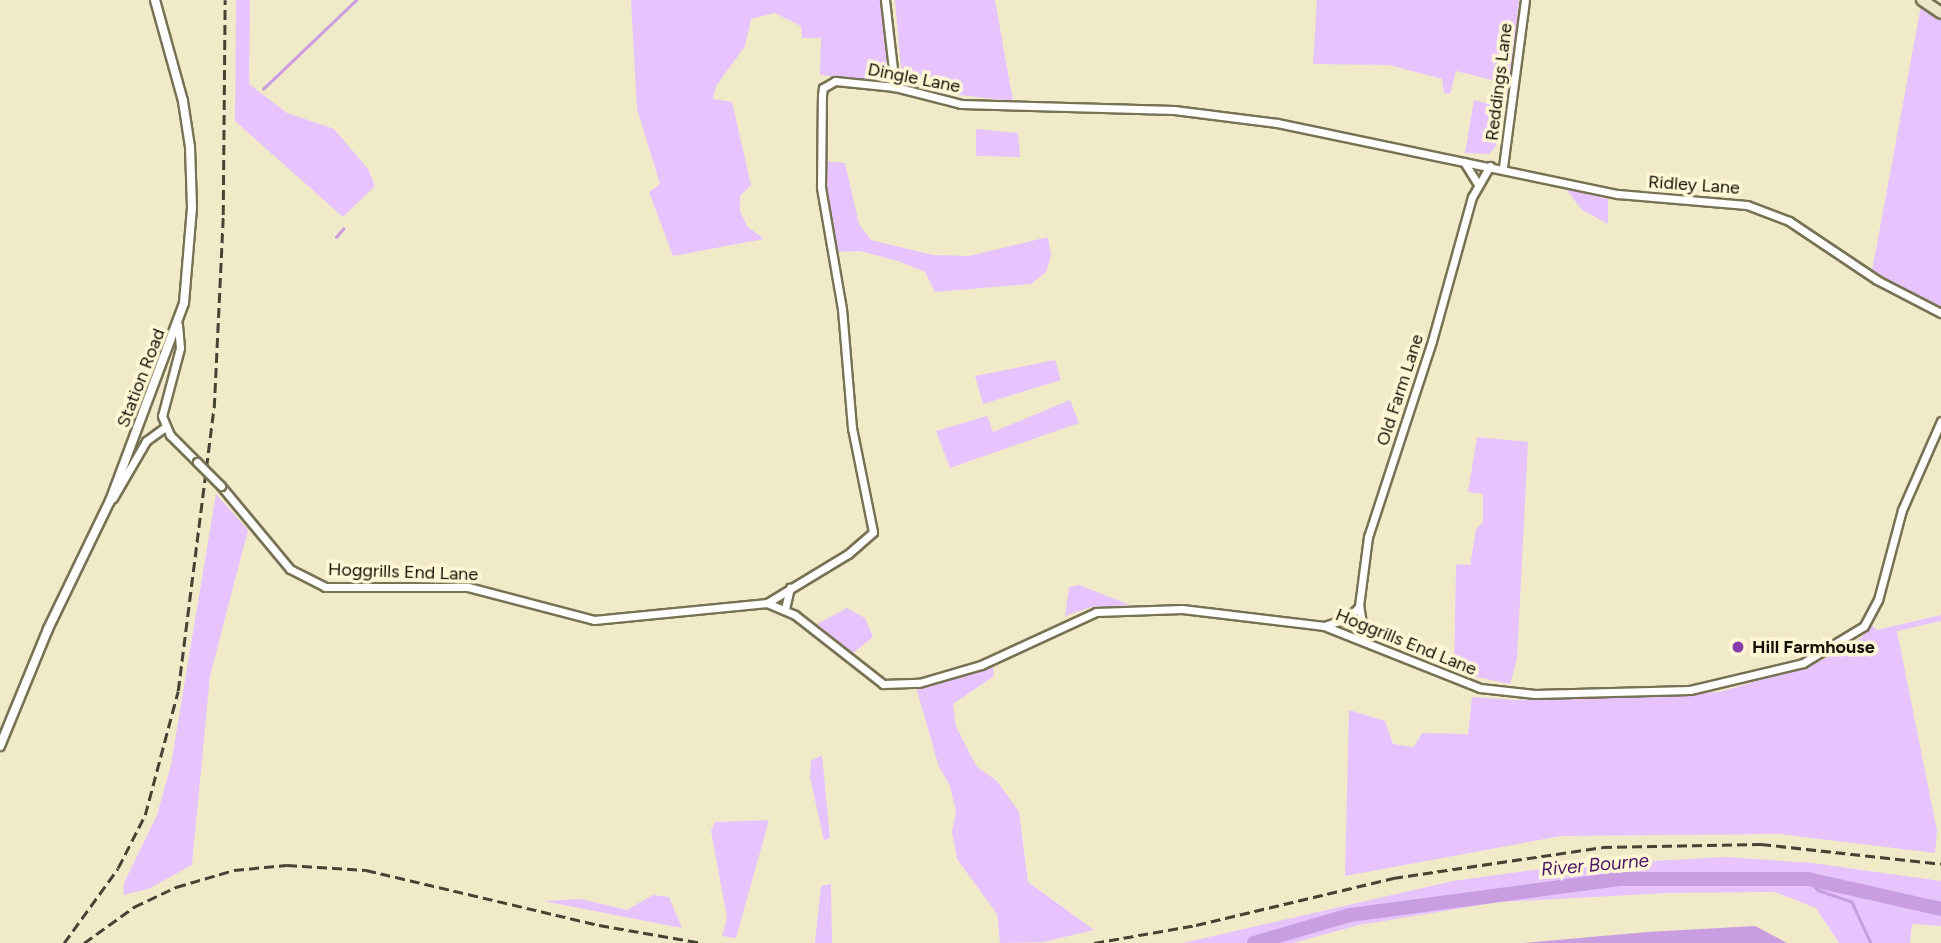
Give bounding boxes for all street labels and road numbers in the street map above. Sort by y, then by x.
street label: Reddings Lane [1481,22,1517,142]
street label: Dingle Lane [866,58,962,98]
street label: Ridley Lane [1647,171,1741,199]
street label: Station Road [112,325,170,431]
street label: Old Farm Lane [1372,331,1428,449]
street label: Hoggrills End Lane [328,559,478,585]
street label: Hoggrills End Lane [1332,604,1480,680]

